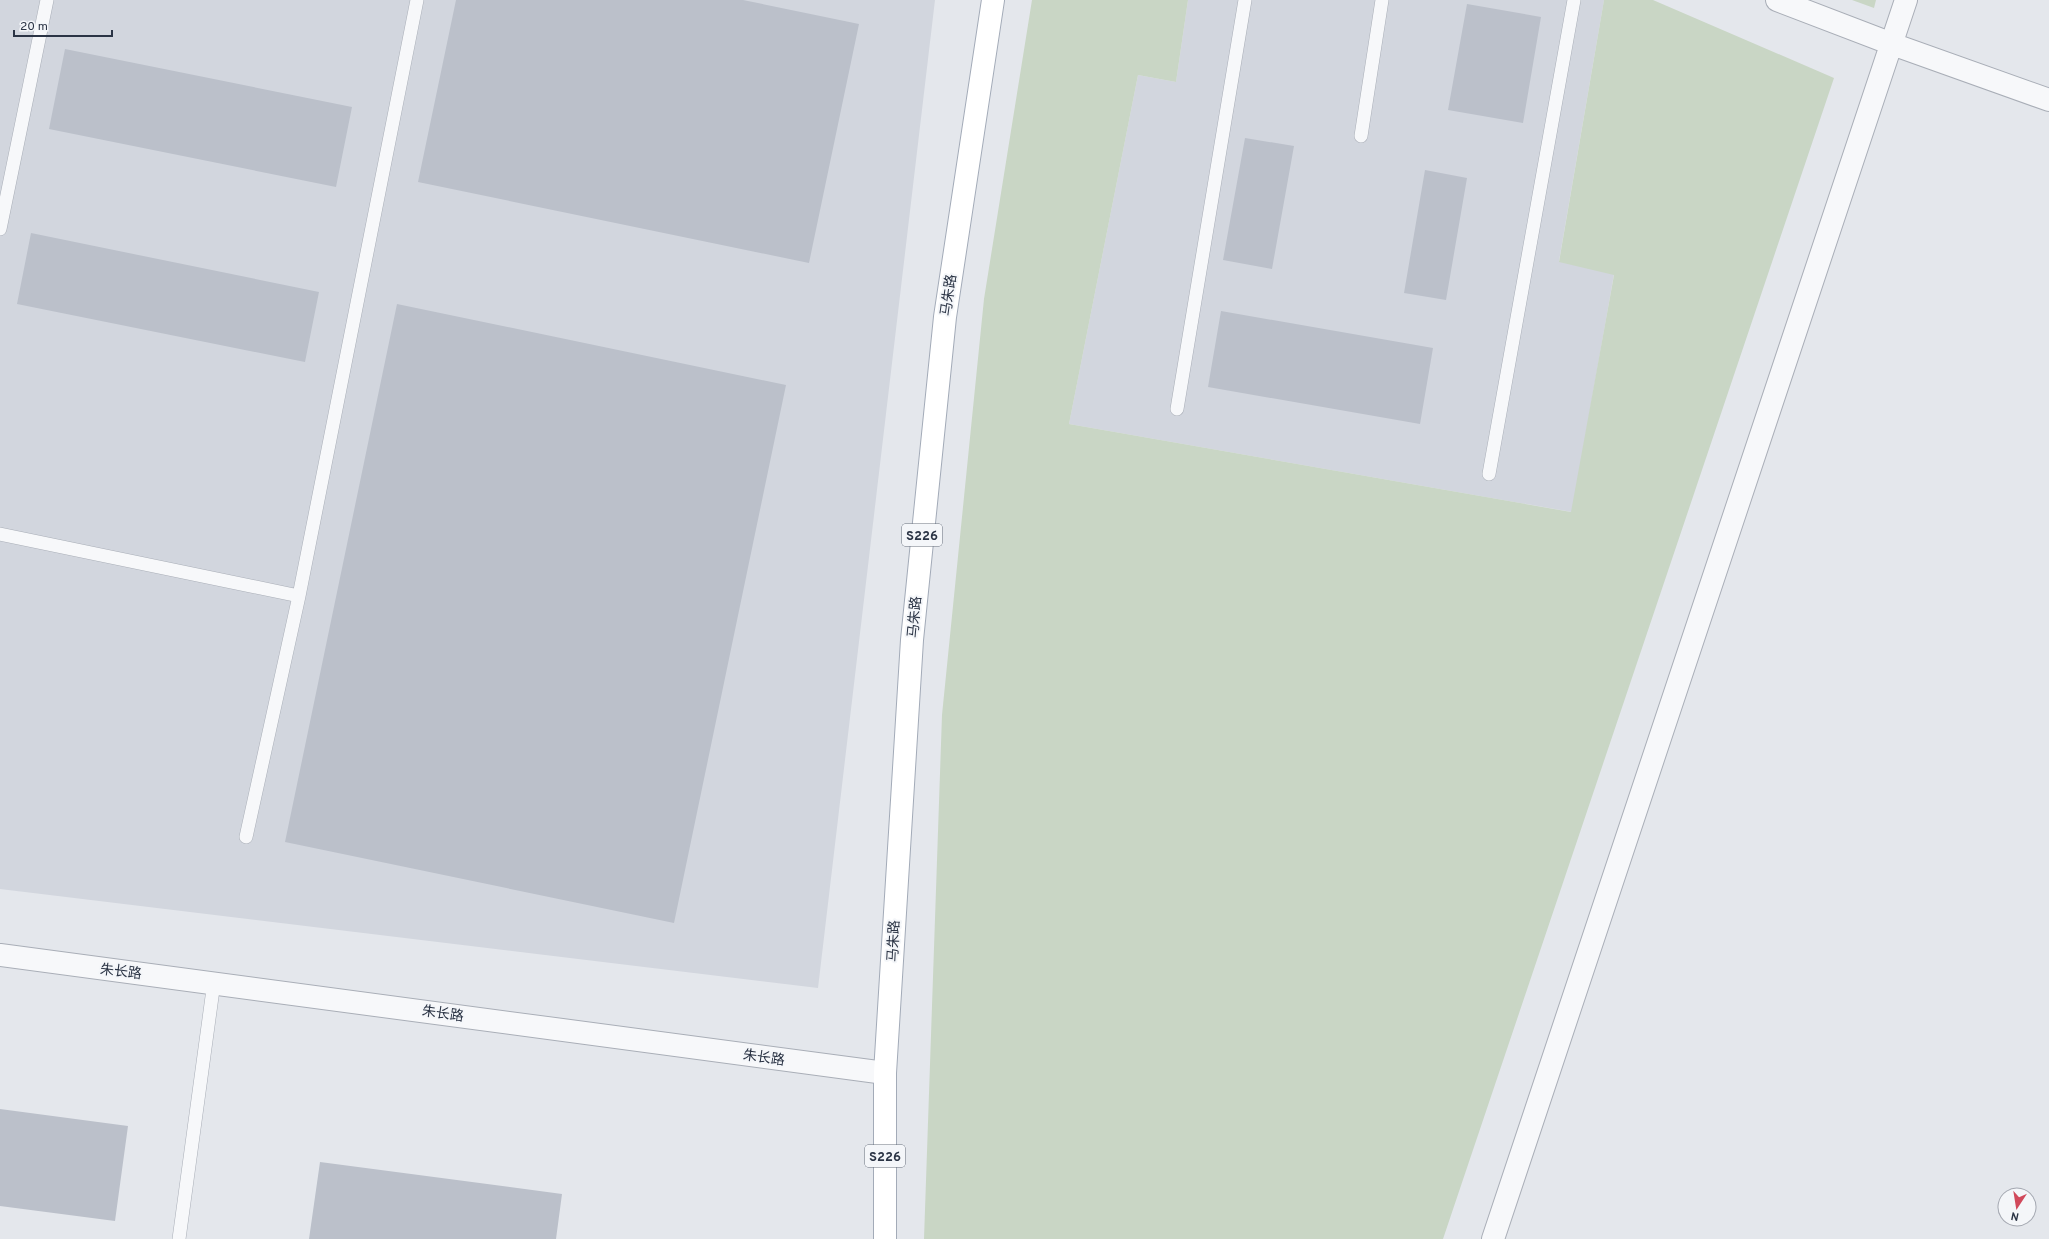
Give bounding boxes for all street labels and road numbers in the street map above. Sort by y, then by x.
street label: 马朱路 [938,273,961,317]
road number: S226 [902,524,942,546]
street label: 马朱路 [905,595,926,639]
street label: 马朱路 [885,920,904,962]
street label: 朱长路 [99,961,143,983]
street label: 朱长路 [421,1003,465,1026]
street label: 朱长路 [742,1047,786,1070]
road number: S226 [865,1145,905,1167]

